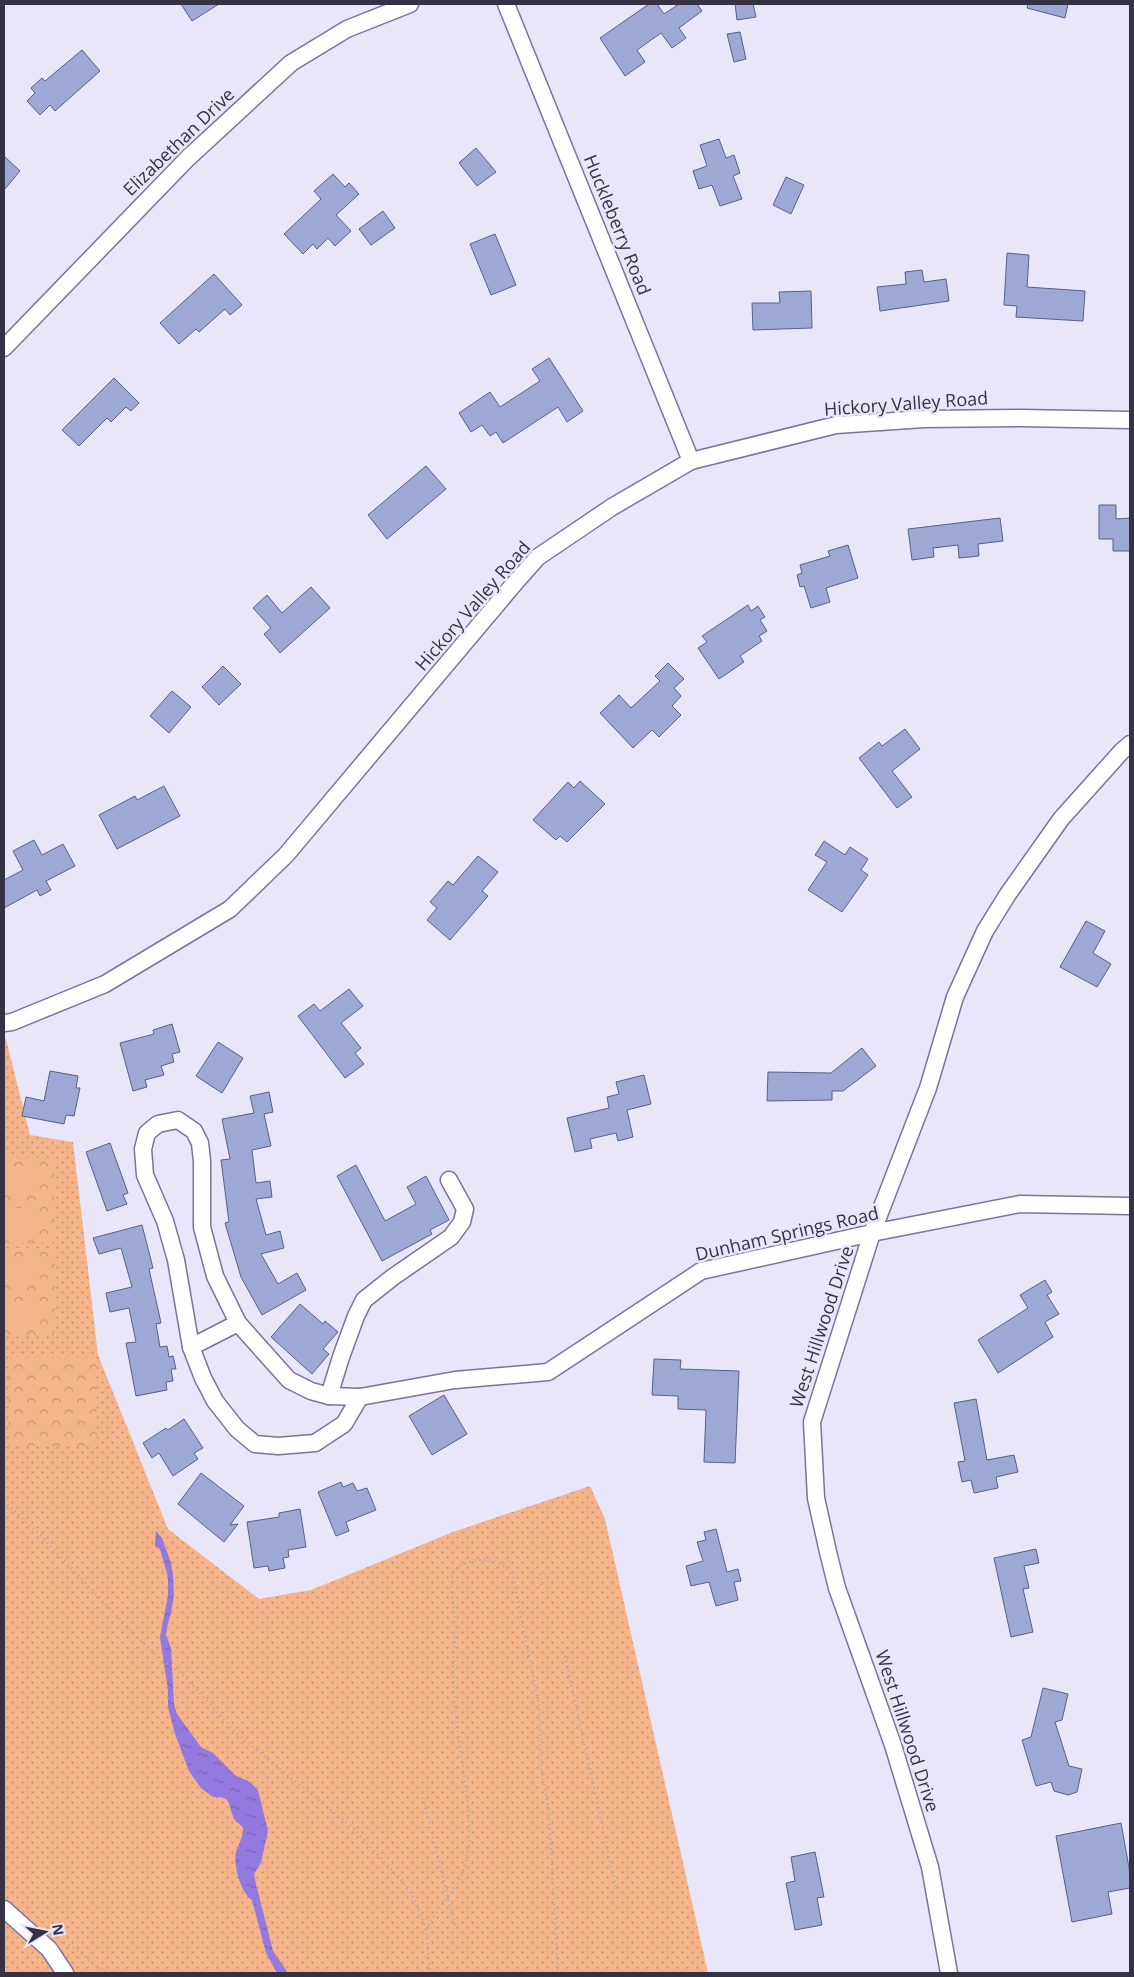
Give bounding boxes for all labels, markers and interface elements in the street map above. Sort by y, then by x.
street label: Elizabethan Drive [117,82,239,201]
street label: Huckleberry Road [579,151,657,298]
street label: Hickory Valley Road [823,385,989,421]
street label: Hickory Valley Road [409,535,535,675]
street label: Dunham Springs Road [693,1200,881,1266]
street label: West Hillwood Drive [784,1243,859,1411]
street label: West Hillwood Drive [870,1647,945,1815]
north arrow [20,1907,70,1957]
text: N [48,1922,69,1937]

